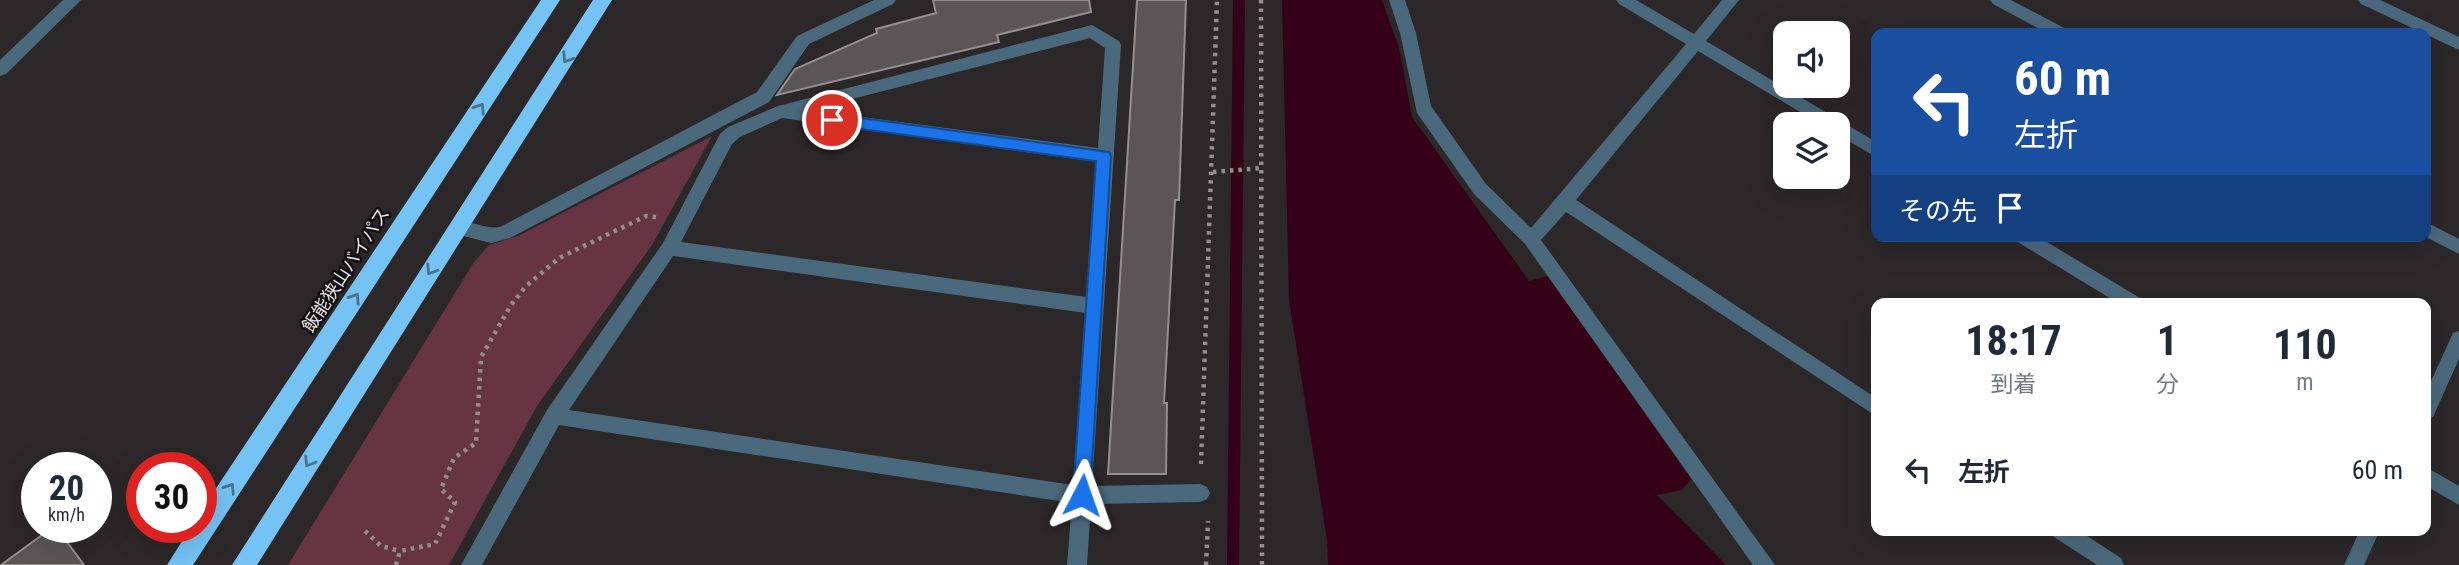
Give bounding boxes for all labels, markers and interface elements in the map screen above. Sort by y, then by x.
map controls [1773,21,1850,189]
button: sound [1773,21,1850,98]
one-way arrow [562,50,575,63]
text: 60 m [2014,50,2111,107]
icon: left [1899,56,1990,147]
pin [802,90,862,150]
icon: arrive [813,101,851,139]
one-way arrow [472,102,485,115]
button: layers [1773,112,1850,189]
text: 左折 [2014,116,2078,154]
icon: arrive [1991,189,2029,227]
text: その先 [1899,196,1977,226]
street label: 飯能狭山バイパス [298,204,394,336]
one-way arrow [427,262,440,275]
one-way arrow [347,292,360,305]
text: 18:17 [1965,316,2062,365]
text: 1 [2157,316,2178,365]
text: 110 [2273,320,2337,369]
text: m [2296,369,2314,396]
text: 到着 [1990,371,2036,398]
text: 分 [2156,371,2179,398]
icon: left [1899,451,1937,489]
speed limit sign: 30 [126,452,217,543]
one-way arrow [305,454,318,467]
text: 60 m [2352,455,2403,485]
text: 左折 [1958,457,2010,487]
position arrow [1045,458,1119,532]
text: 20 [49,468,84,509]
one-way arrow [222,482,235,495]
text: km/h [48,504,85,525]

